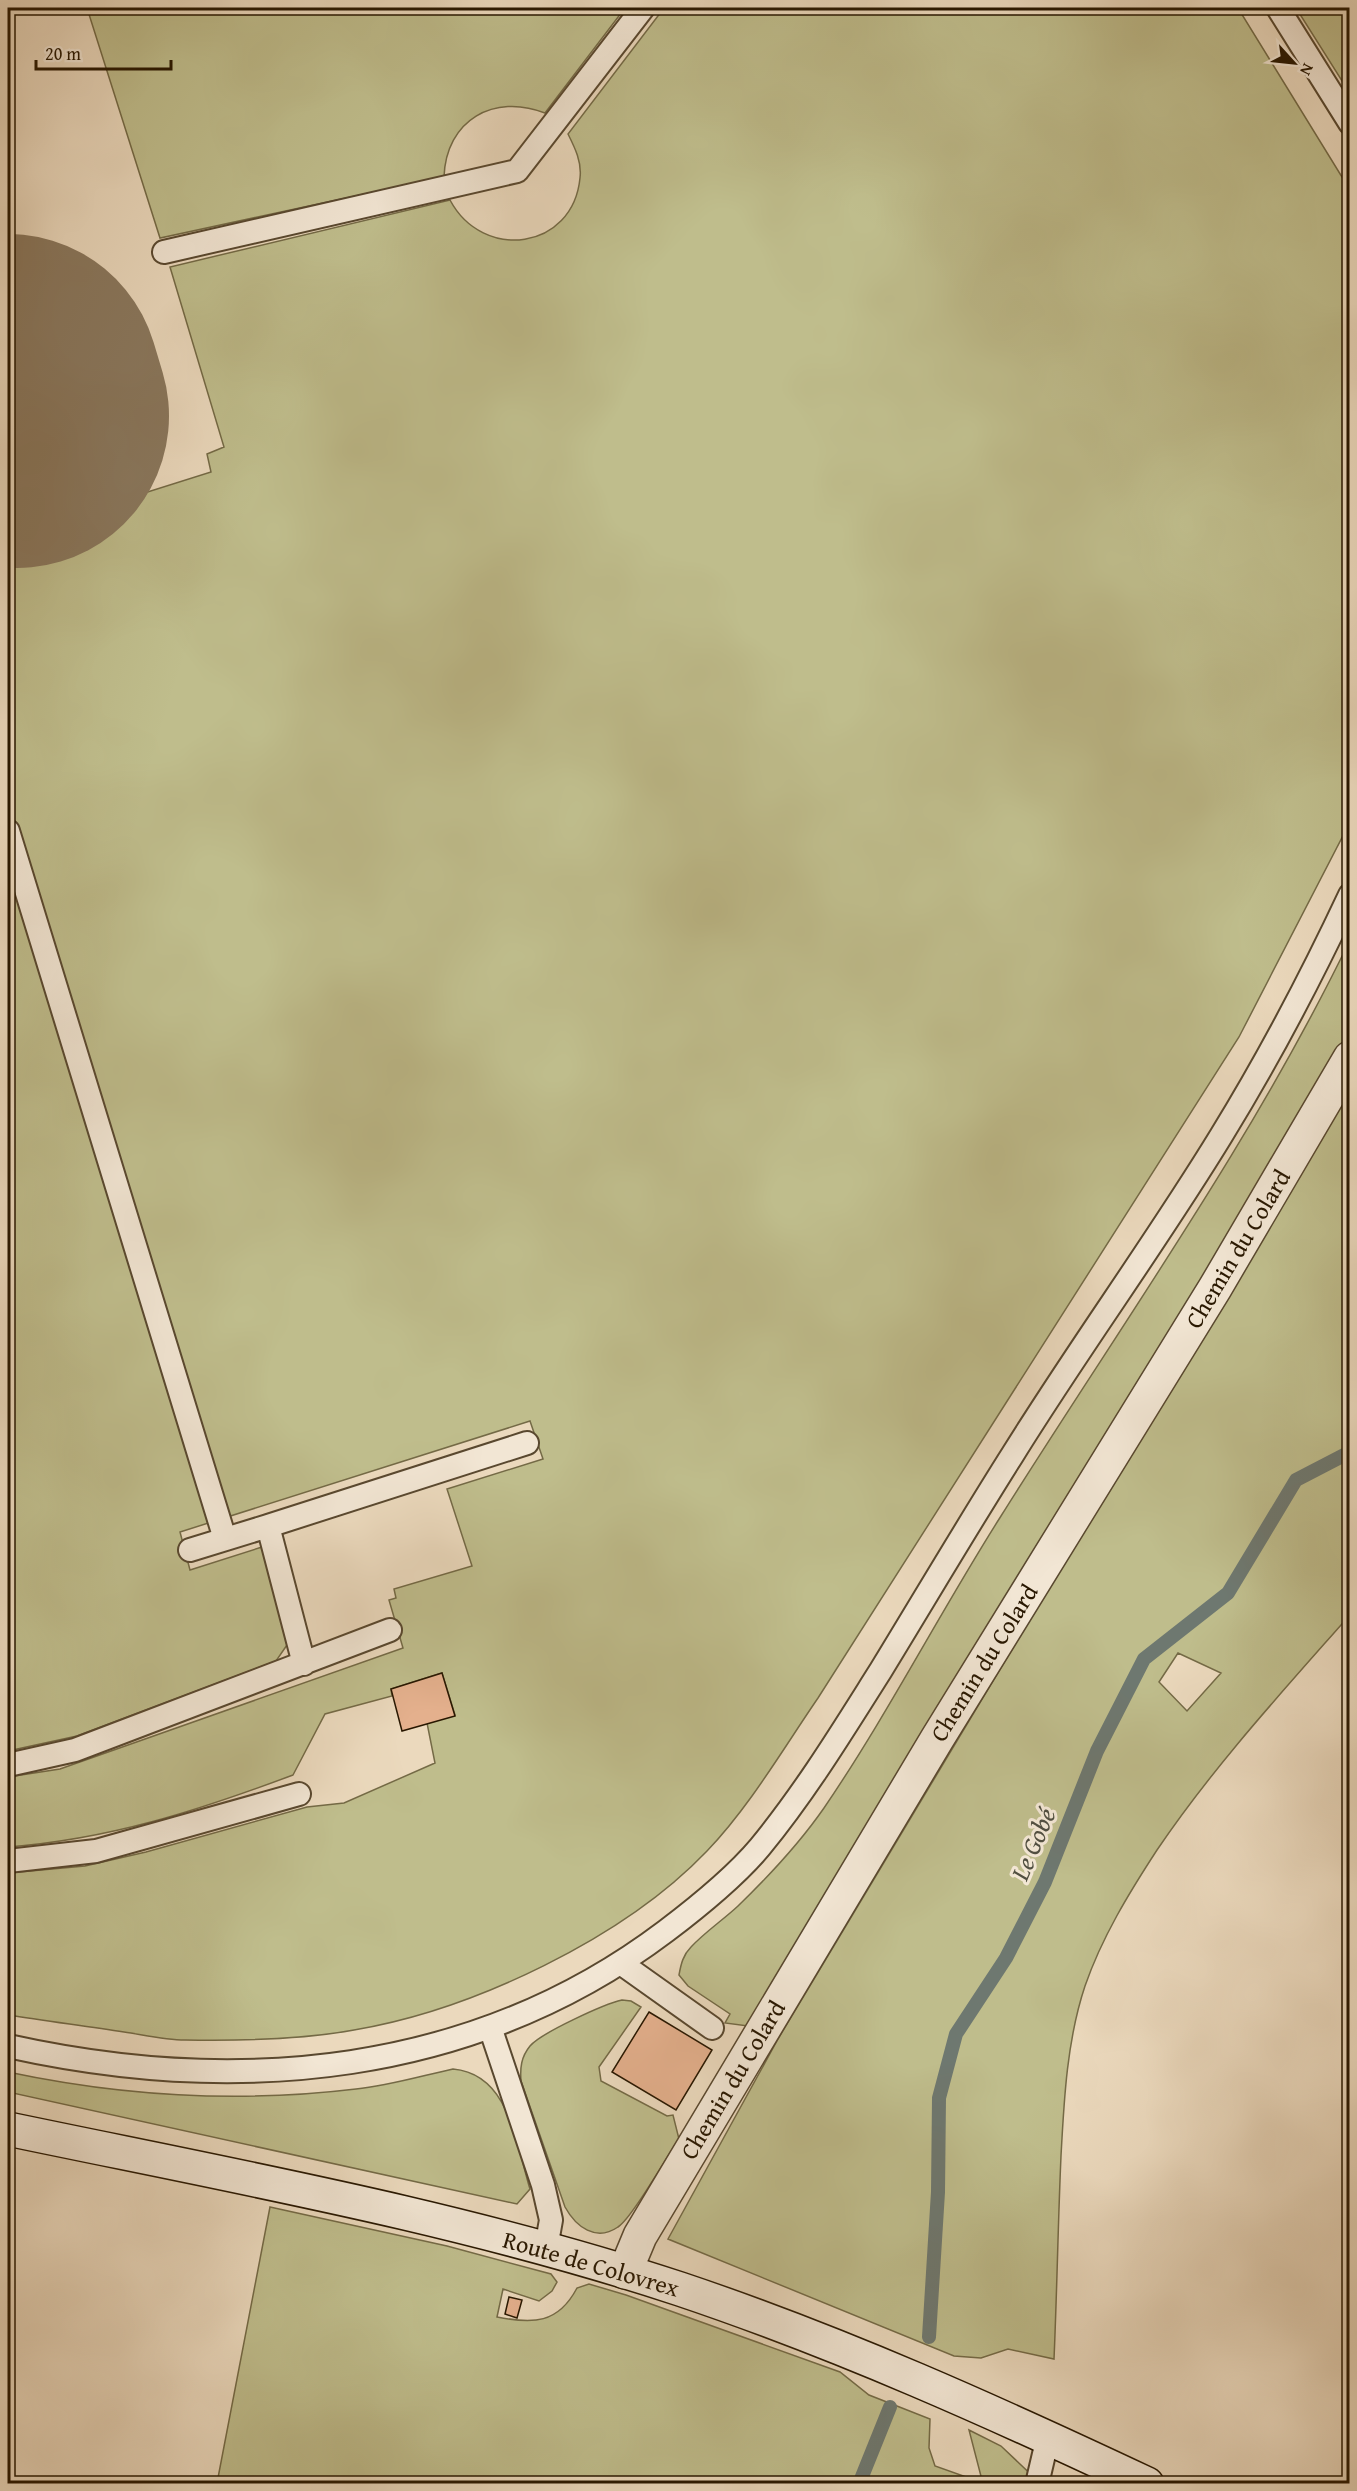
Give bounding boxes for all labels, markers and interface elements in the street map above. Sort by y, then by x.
scale bar [36,33,171,71]
north arrow [1264,33,1324,93]
text: 20 m [45,40,81,67]
text: N [1294,60,1320,80]
street label: Chemin du Colard [1176,1163,1299,1335]
street label: Chemin du Colard [921,1577,1046,1748]
water label: Le Gobé [999,1800,1066,1887]
street label: Chemin du Colard [671,1994,794,2166]
street label: Route de Colovrex [499,2222,684,2306]

